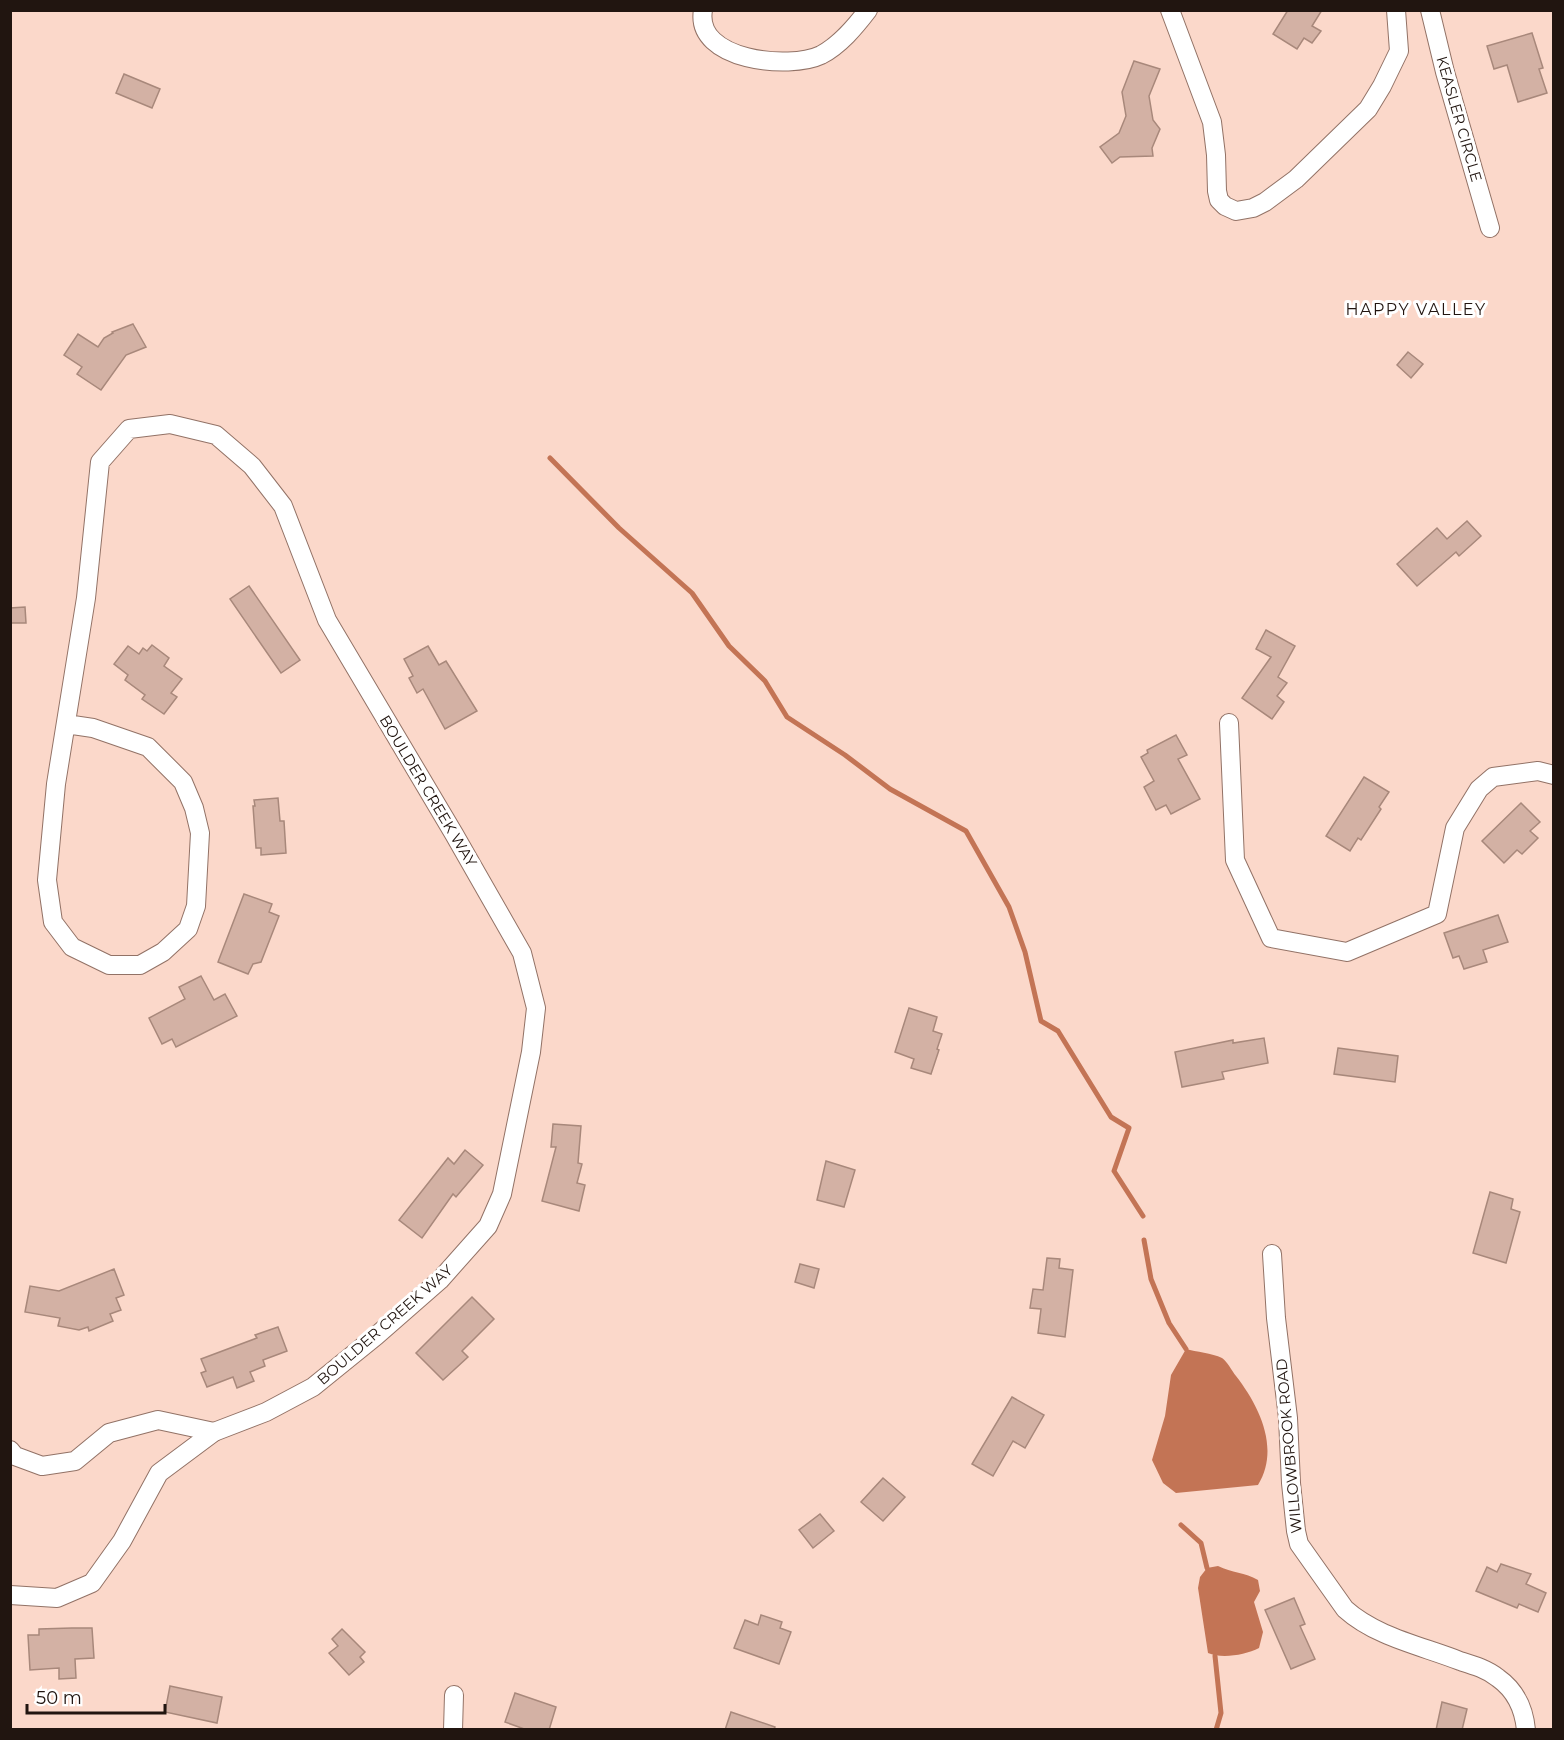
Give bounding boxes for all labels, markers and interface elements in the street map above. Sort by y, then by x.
street label: KEASLER CIRCLE [1432,54,1487,184]
district label: HAPPY VALLEY [1345,300,1487,319]
street label: BOULDER CREEK WAY [376,711,482,870]
street label: BOULDER CREEK WAY [313,1260,457,1389]
street label: WILLOWBROOK ROAD [1271,1358,1306,1534]
scale bar [27,1677,165,1715]
text: 50 m [36,1687,82,1709]

